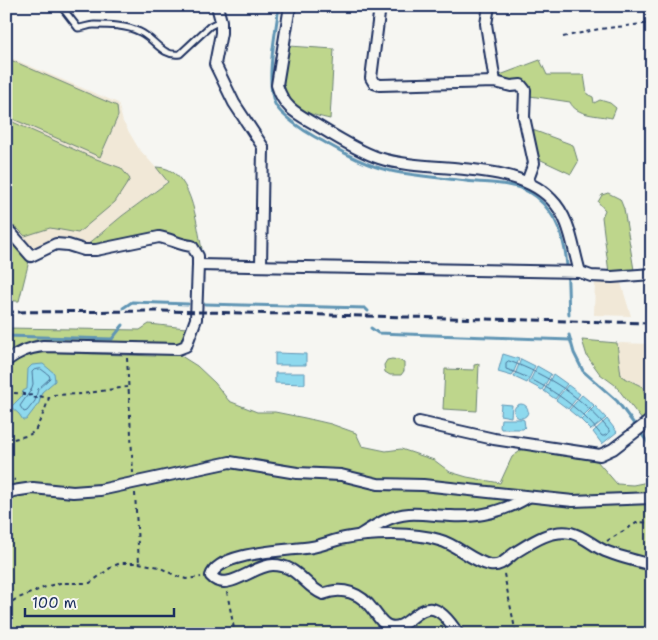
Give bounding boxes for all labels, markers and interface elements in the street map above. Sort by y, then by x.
scale bar [25,585,174,617]
text: 100 m [32,593,77,613]

